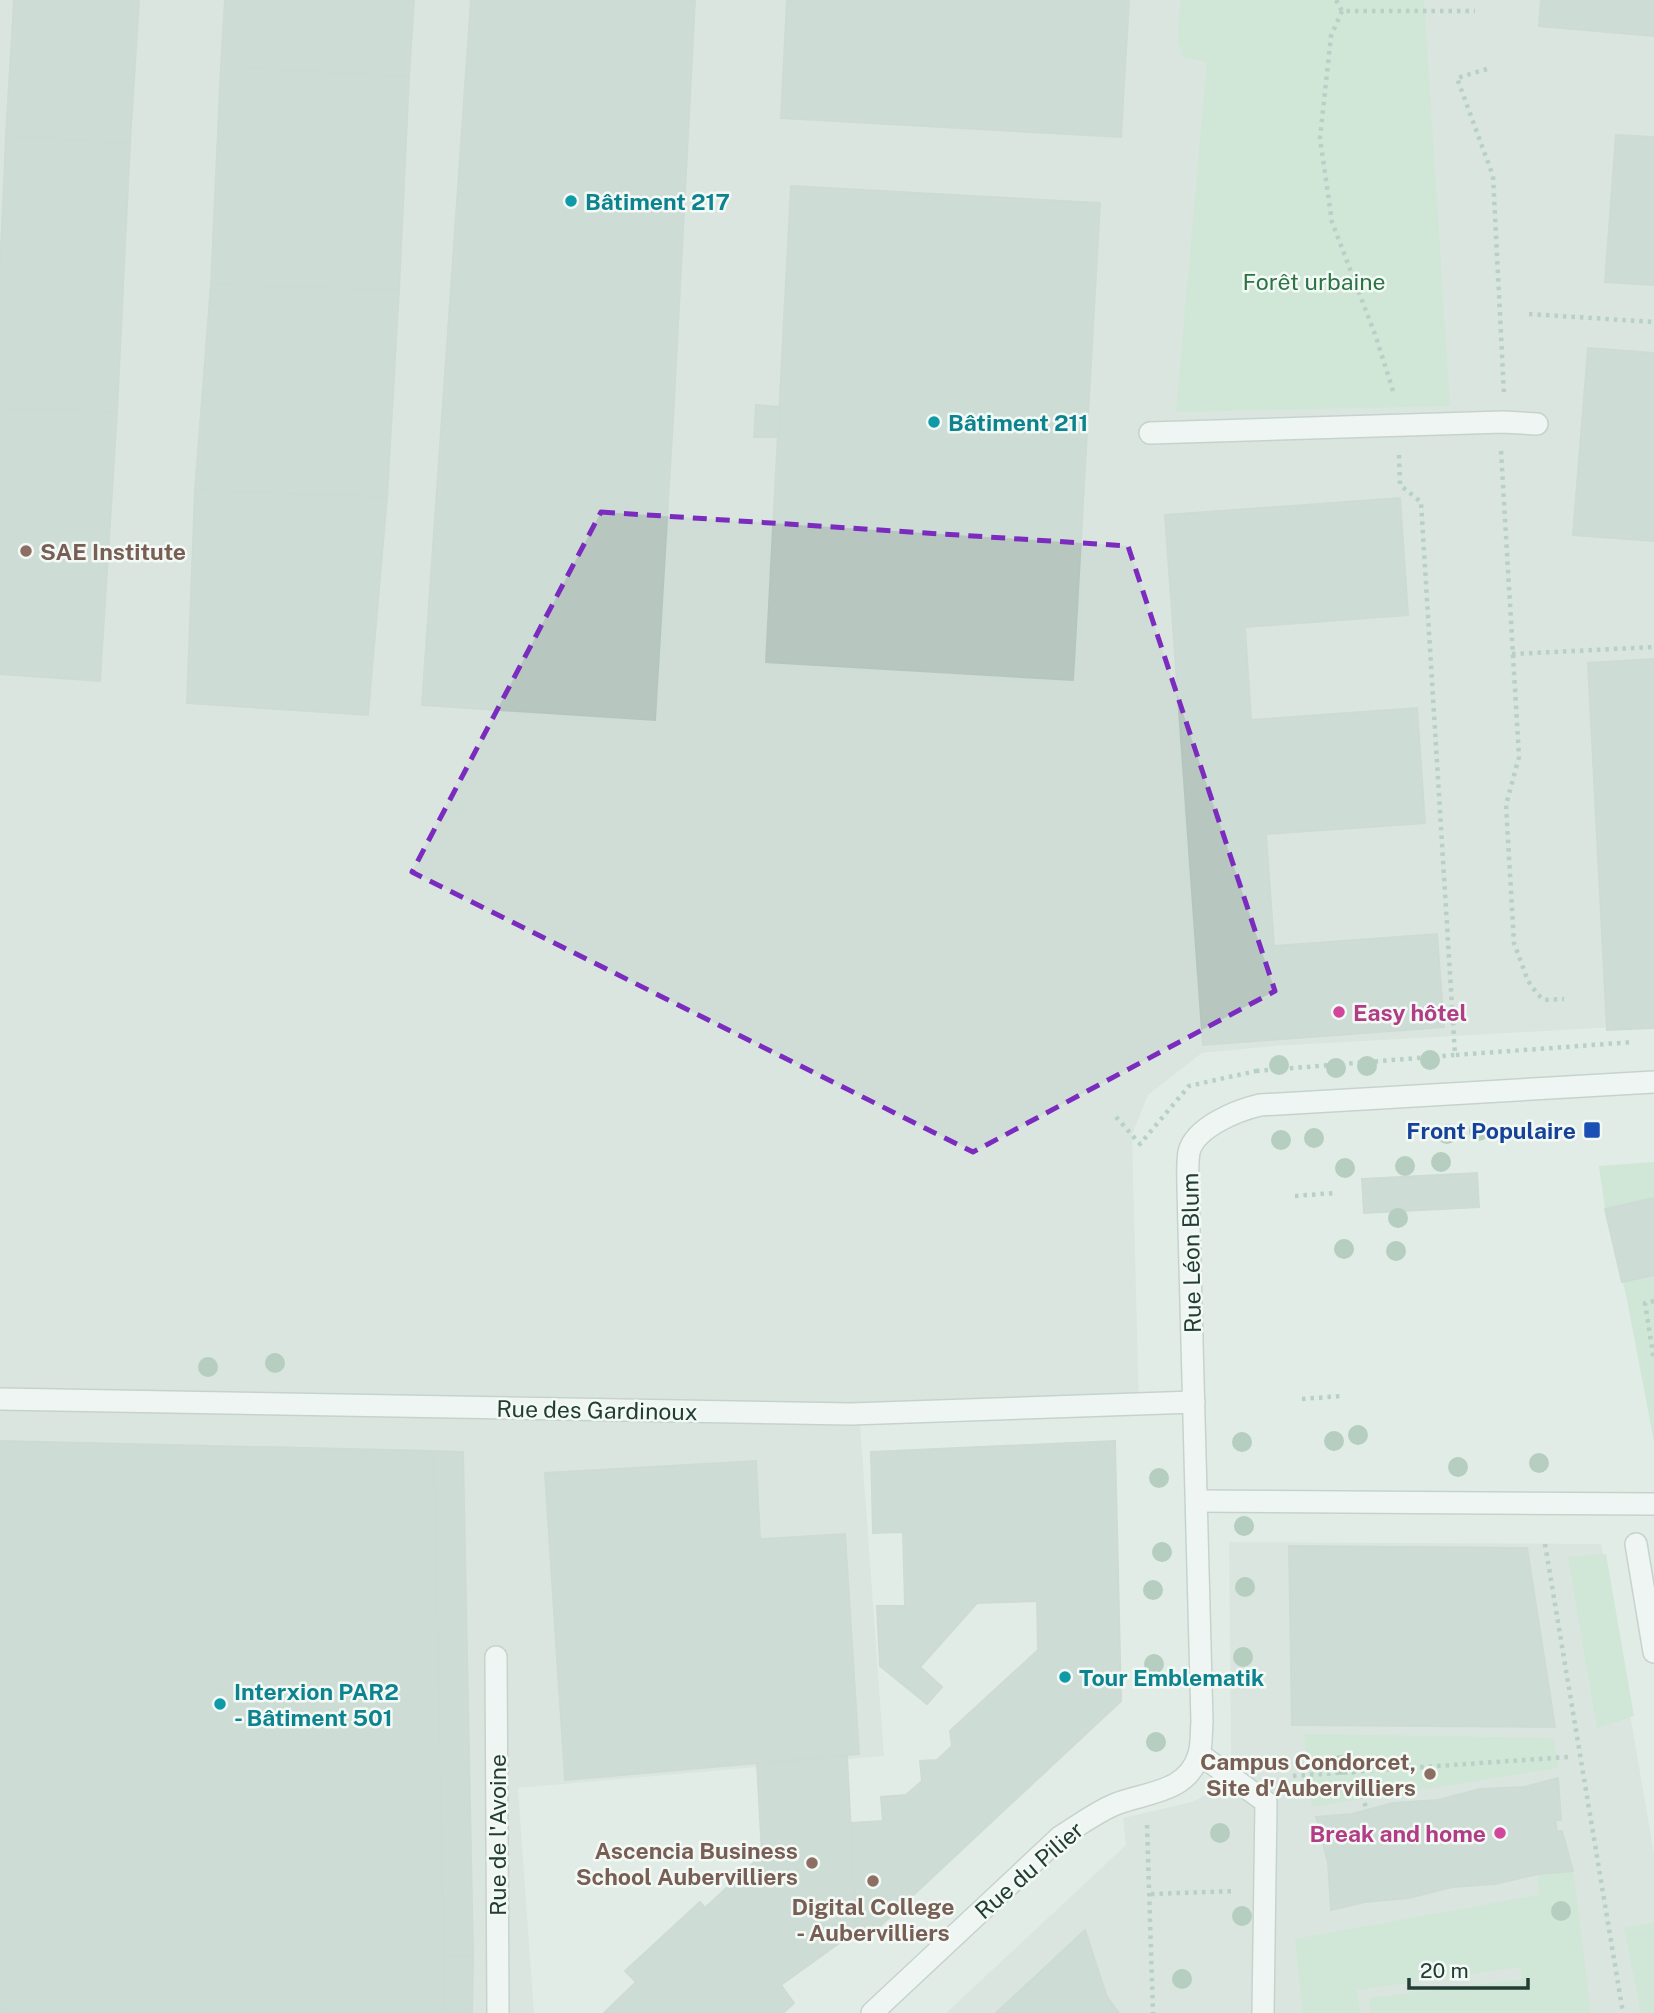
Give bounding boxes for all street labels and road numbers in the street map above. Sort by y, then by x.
street label: Rue Léon Blum [1176,1173,1206,1333]
street label: Rue des Gardinoux [496,1395,698,1425]
street label: Rue de l'Avoine [484,1754,511,1916]
street label: Rue du Pilier [969,1816,1089,1924]

